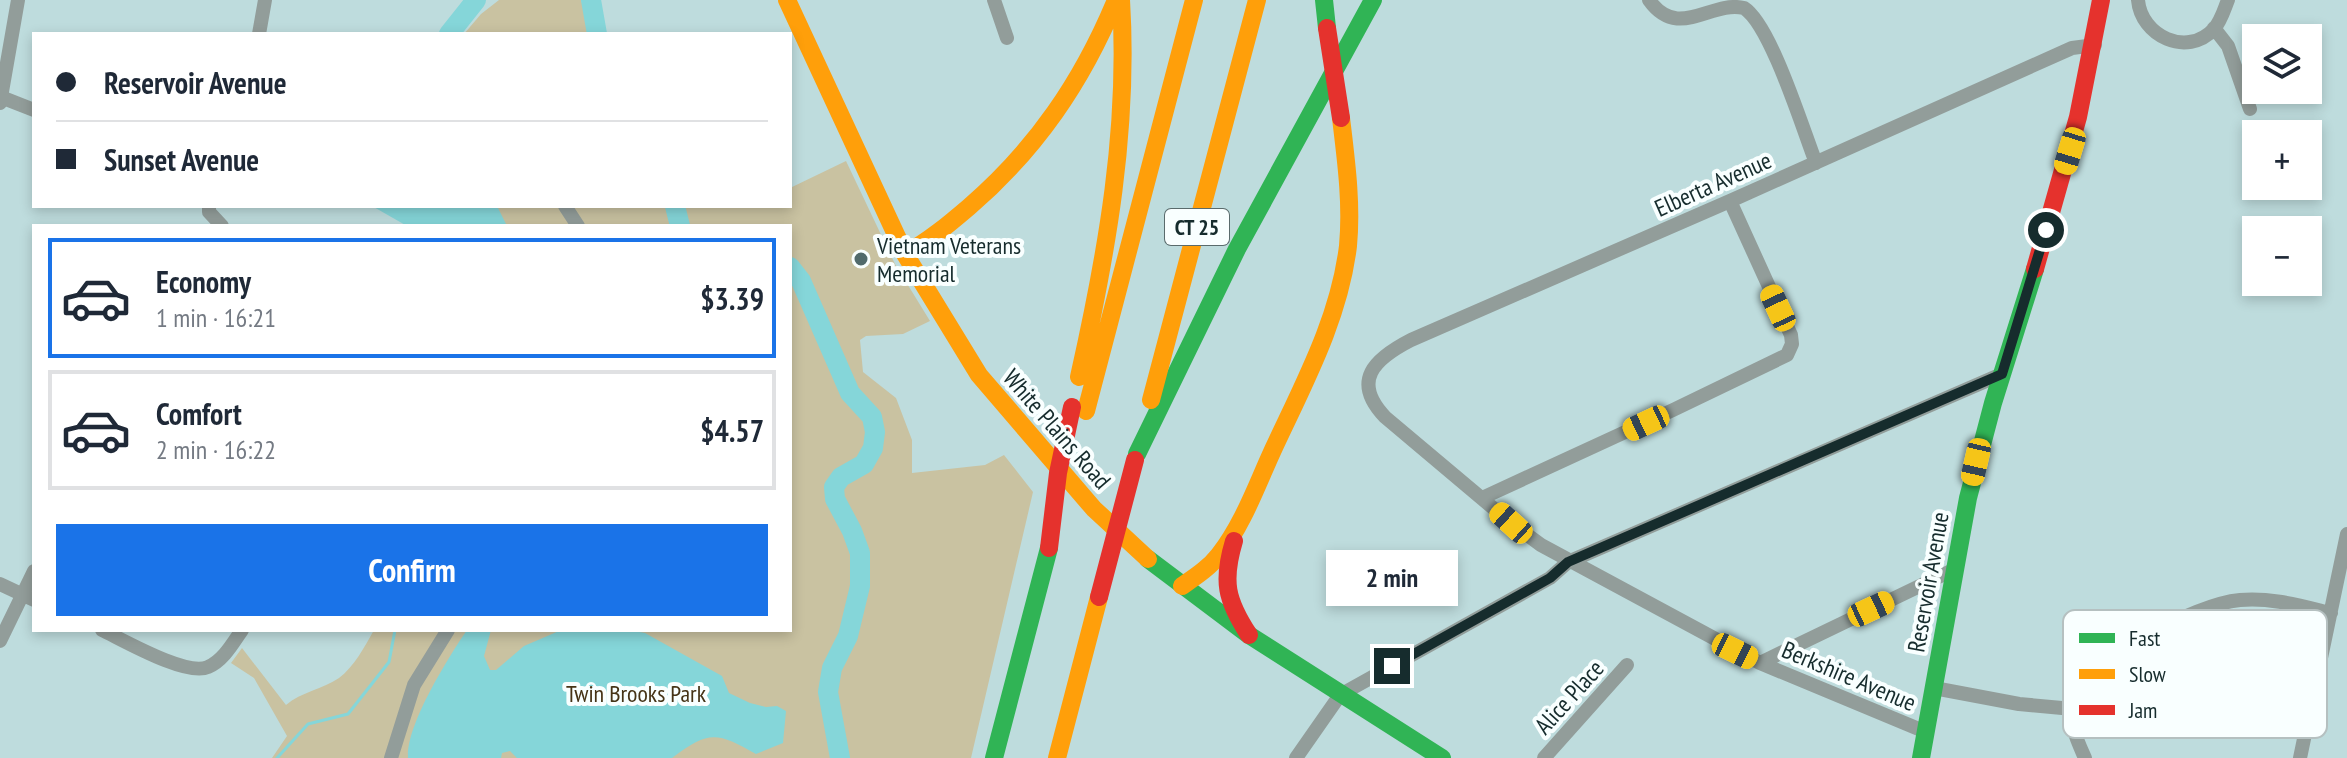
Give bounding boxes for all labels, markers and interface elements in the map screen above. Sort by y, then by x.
map controls [2242,24,2322,296]
button: layers [2242,24,2322,104]
text: Reservoir Avenue [104,63,287,102]
button: + [2242,120,2322,200]
car [2052,125,2088,177]
text: Sunset Avenue [104,140,259,179]
street label: Elberta Avenue [1650,144,1776,224]
road number: CT 25 [1165,209,1229,245]
route start [2028,212,2064,248]
button: − [2242,216,2322,296]
place label: Vietnam Veterans Memorial [876,230,1021,289]
marker: Vietnam Veterans Memorial [852,250,870,268]
icon: car [60,262,132,334]
text: Economy [156,262,251,301]
text: $3.39 [700,279,764,318]
car [1757,281,1799,335]
text: 1 min · 16:21 [156,301,276,334]
street label: White Plains Road [996,363,1118,495]
icon: car [60,394,132,466]
text: Comfort [156,394,242,433]
car [1619,402,1673,444]
text: $4.57 [700,411,764,450]
text: 2 min · 16:22 [156,433,276,466]
car [1959,436,1993,488]
car [1485,498,1537,548]
street label: Reservoir Avenue [1900,510,1956,654]
button: Confirm [56,524,768,616]
callout: 2 min [1326,550,1458,606]
text: 2 min [1366,561,1418,594]
car [1844,588,1898,630]
legend [2063,610,2327,738]
text: Fast [2129,624,2160,652]
car [1708,630,1762,672]
street label: Berkshire Avenue [1777,634,1921,718]
route end [1374,648,1410,684]
street label: Alice Place [1528,653,1610,741]
text: Slow [2129,660,2166,688]
park label: Twin Brooks Park [566,678,707,709]
text: Jam [2128,696,2157,724]

